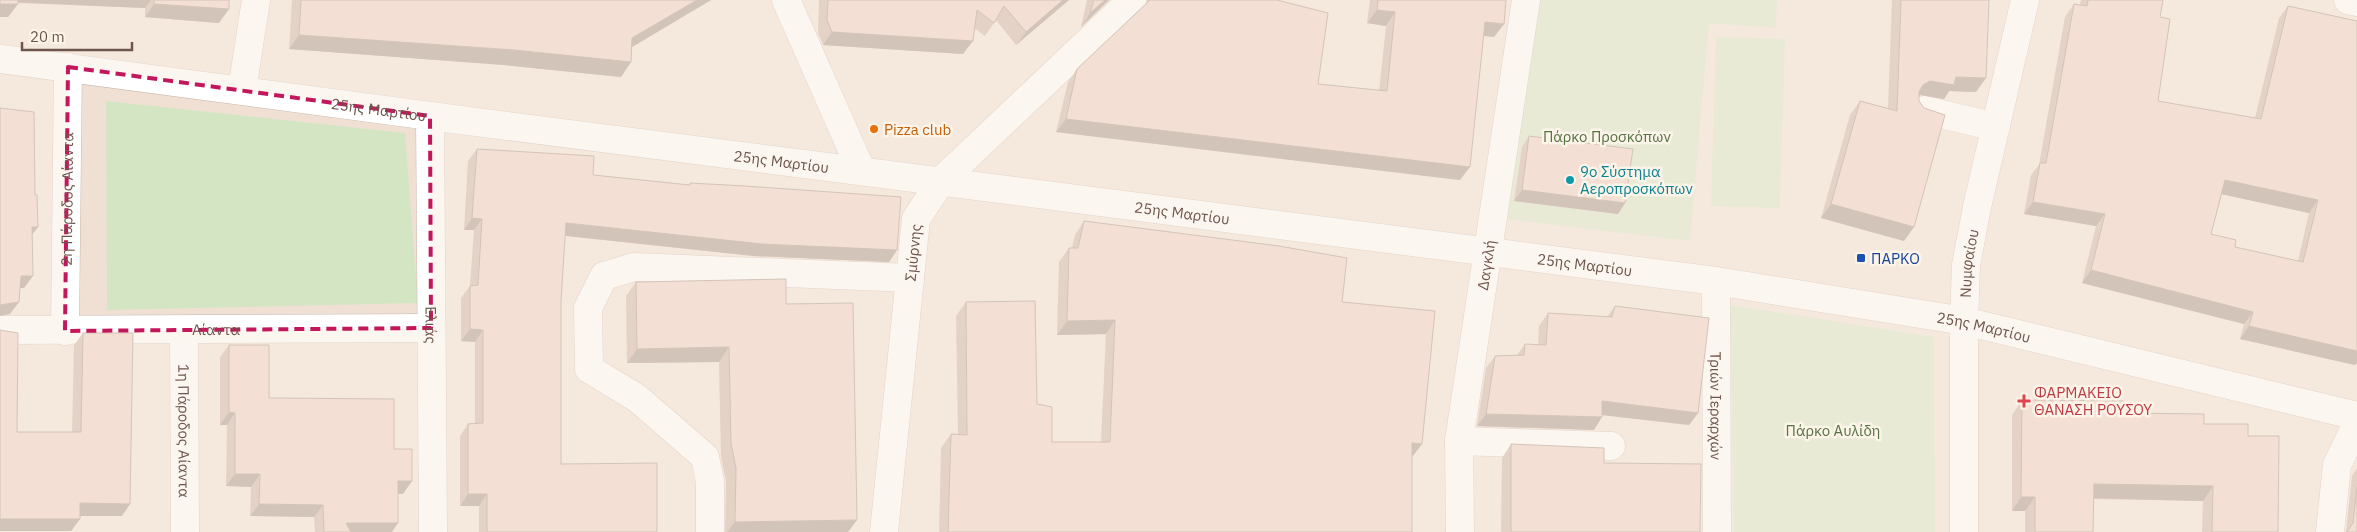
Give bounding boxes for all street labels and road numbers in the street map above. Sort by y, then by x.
street label: 25ης Μαρτίου [330,93,427,125]
street label: 2η Πάροδος Αίαντα [56,132,77,266]
street label: 25ης Μαρτίου [733,146,830,177]
street label: 25ης Μαρτίου [1133,197,1231,228]
street label: Σμύρνης [900,223,925,282]
street label: Νυμφαίου [1955,227,1982,298]
street label: Δαγκλή [1473,238,1499,292]
street label: 25ης Μαρτίου [1536,249,1634,280]
street label: Ελιάς [422,306,441,344]
street label: 25ης Μαρτίου [1935,307,2033,346]
street label: Αίαντα [192,319,241,339]
street label: Τριών Ιεραρχών [1707,352,1726,461]
street label: 1η Πάροδος Αίαντα [175,364,194,498]

